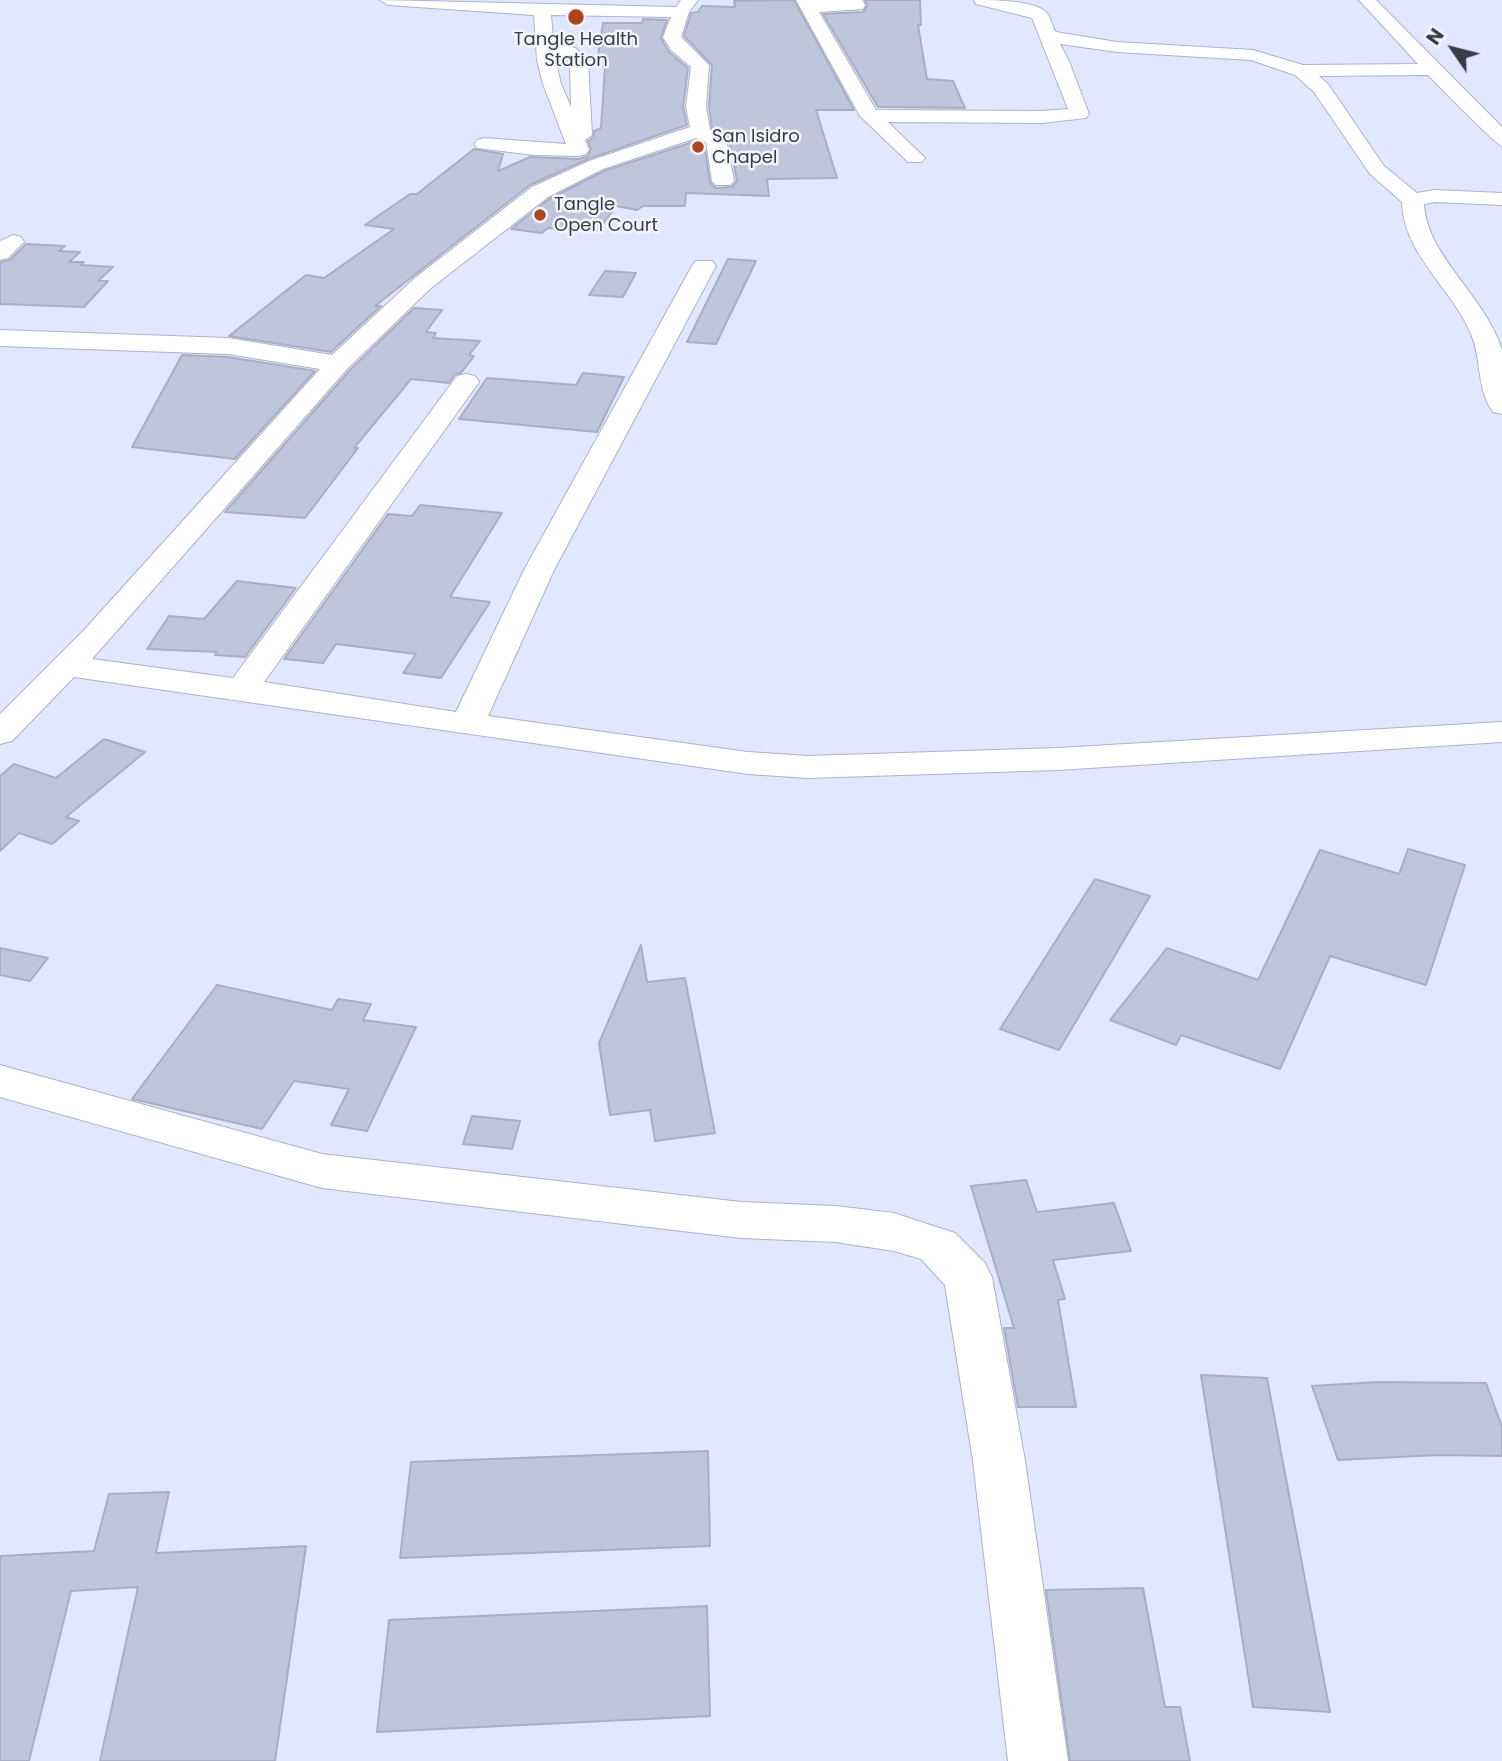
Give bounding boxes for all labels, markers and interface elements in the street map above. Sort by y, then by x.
marker: Tangle Health Station [566,7,586,27]
north arrow [1418,14,1488,84]
text: N [1420,23,1451,50]
place label: Tangle Health Station [514,29,638,72]
place label: San Isidro Chapel [712,126,800,168]
marker: San Isidro Chapel [690,139,706,155]
place label: Tangle Open Court [554,194,658,236]
marker: Tangle Open Court [532,207,548,223]

